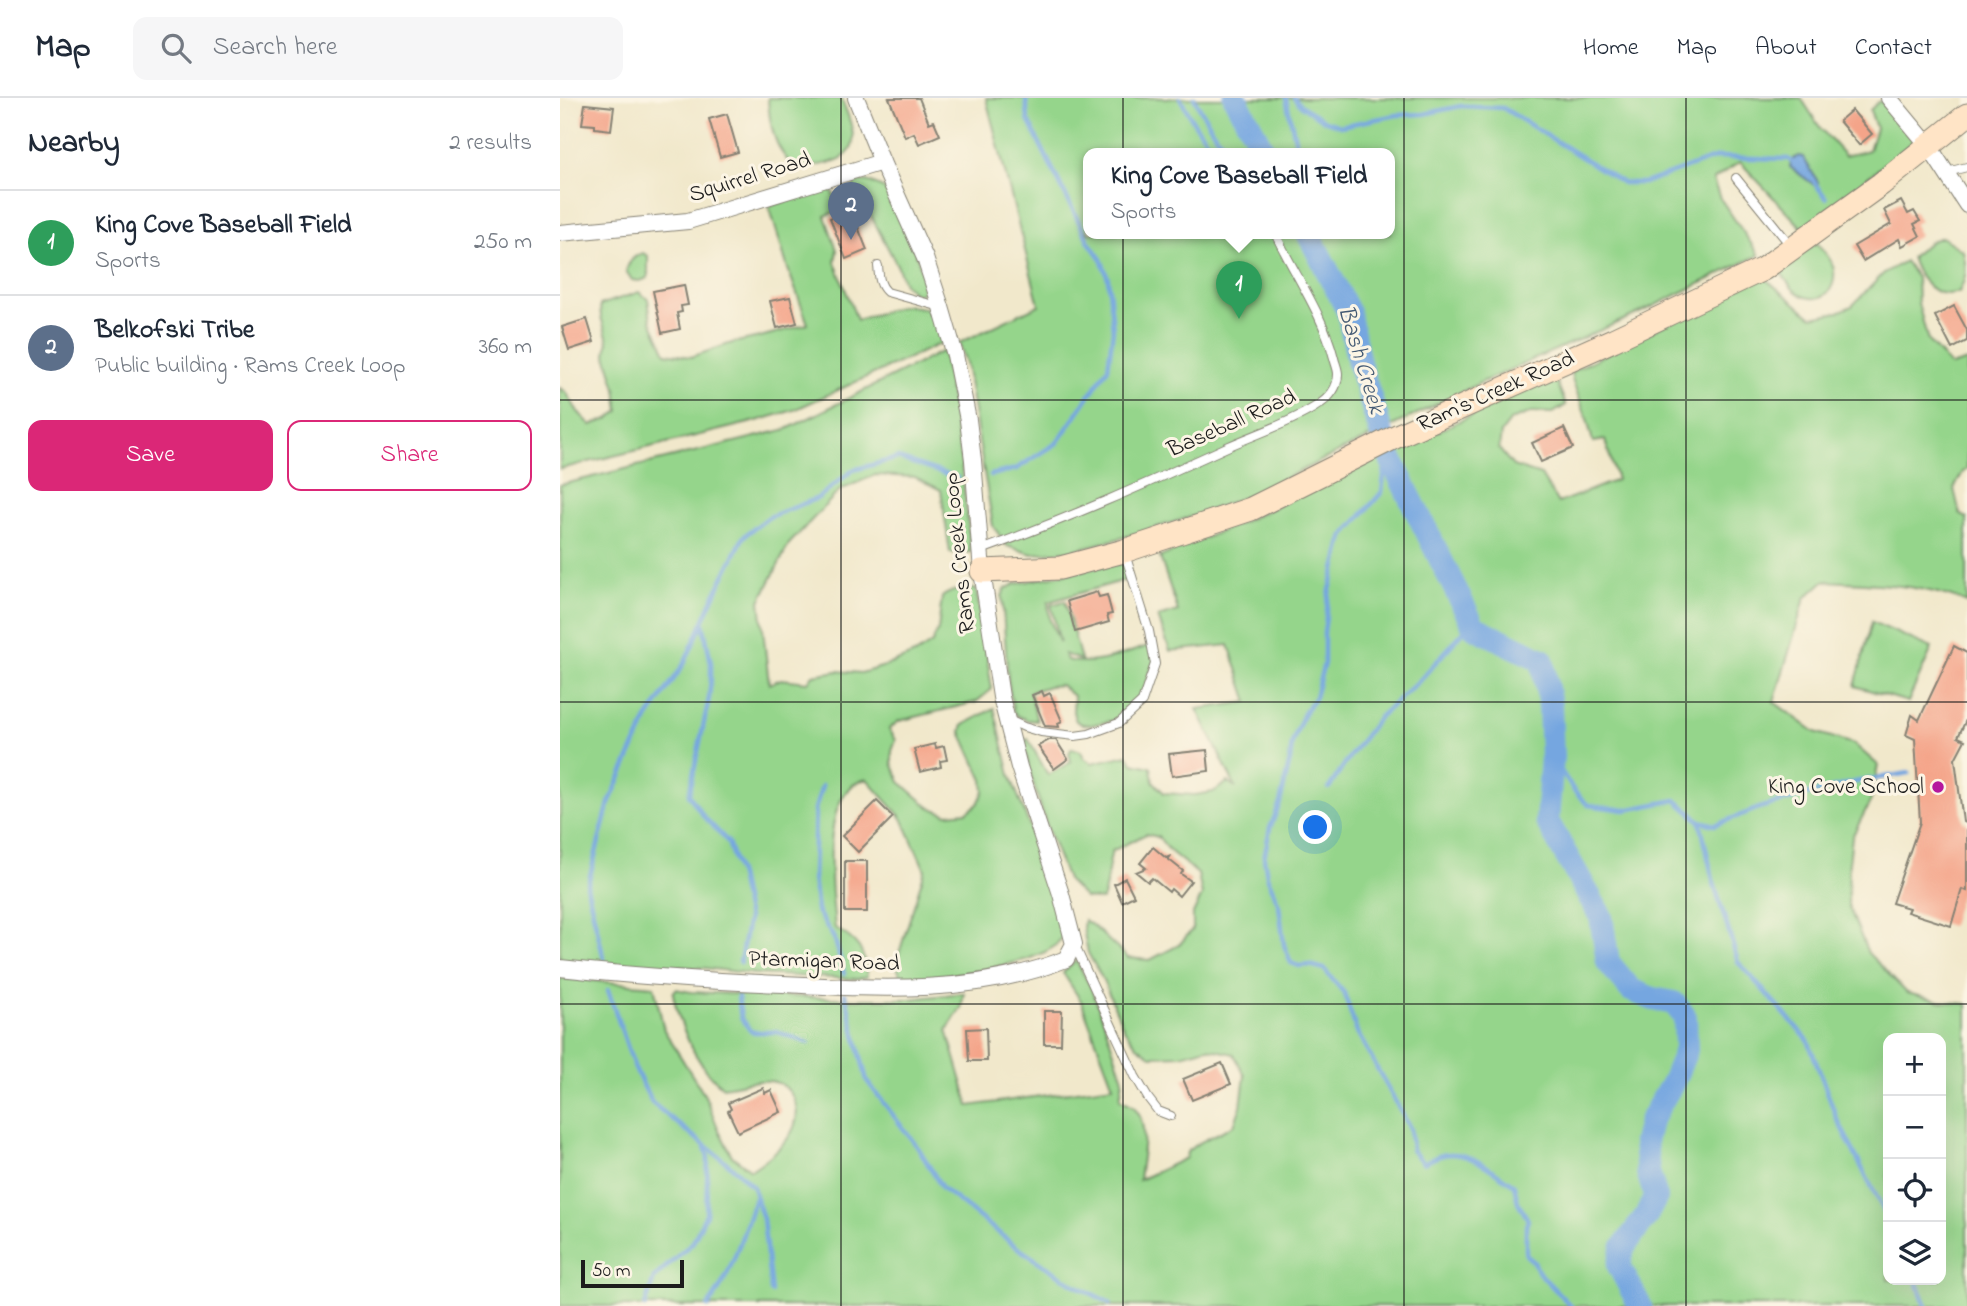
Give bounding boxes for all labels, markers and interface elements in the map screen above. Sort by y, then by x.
search box [133,17,623,80]
text: Map [35,24,91,72]
icon: search [157,29,195,67]
text: Search here [213,29,337,67]
text: Home [1583,31,1639,66]
text: Map [1677,31,1717,66]
text: About [1755,31,1817,66]
text: Contact [1855,31,1932,66]
text: Nearby [28,122,120,166]
text: 2 results [449,127,532,160]
street label: Squirrel Road [685,144,815,212]
popup [1083,148,1395,239]
text: King Cove Baseball Field [1111,158,1367,196]
pin: 2 [828,182,874,240]
text: Sports [1111,196,1176,229]
text: King Cove Baseball Field [95,207,352,245]
text: 1 [47,226,55,259]
text: 250 m [474,226,532,259]
text: Sports [95,245,161,278]
pin: 1 [1216,261,1262,319]
water label: Bash Creek [1327,302,1393,420]
text: Belkofski Tribe [95,312,254,350]
text: 2 [45,331,57,364]
text: 360 m [479,331,532,364]
street label: Ram's Creek Road [1412,343,1580,441]
text: Public building · Rams Creek Loop [95,350,405,383]
street label: Baseball Road [1161,381,1302,468]
button: Save [28,420,273,491]
button: Share [287,420,532,491]
street label: Rams Creek Loop [935,471,985,635]
place label: King Cove School [1768,771,1924,805]
marker: King Cove School [1930,779,1946,795]
your location [1298,810,1332,844]
street label: Ptarmigan Road [748,943,900,982]
map controls [1883,1033,1946,1285]
button: + [1883,1033,1946,1096]
button: − [1883,1096,1946,1159]
button: locate [1883,1159,1946,1222]
button: layers [1883,1222,1946,1285]
scale bar [581,1257,684,1289]
text: 50 m [592,1258,631,1285]

